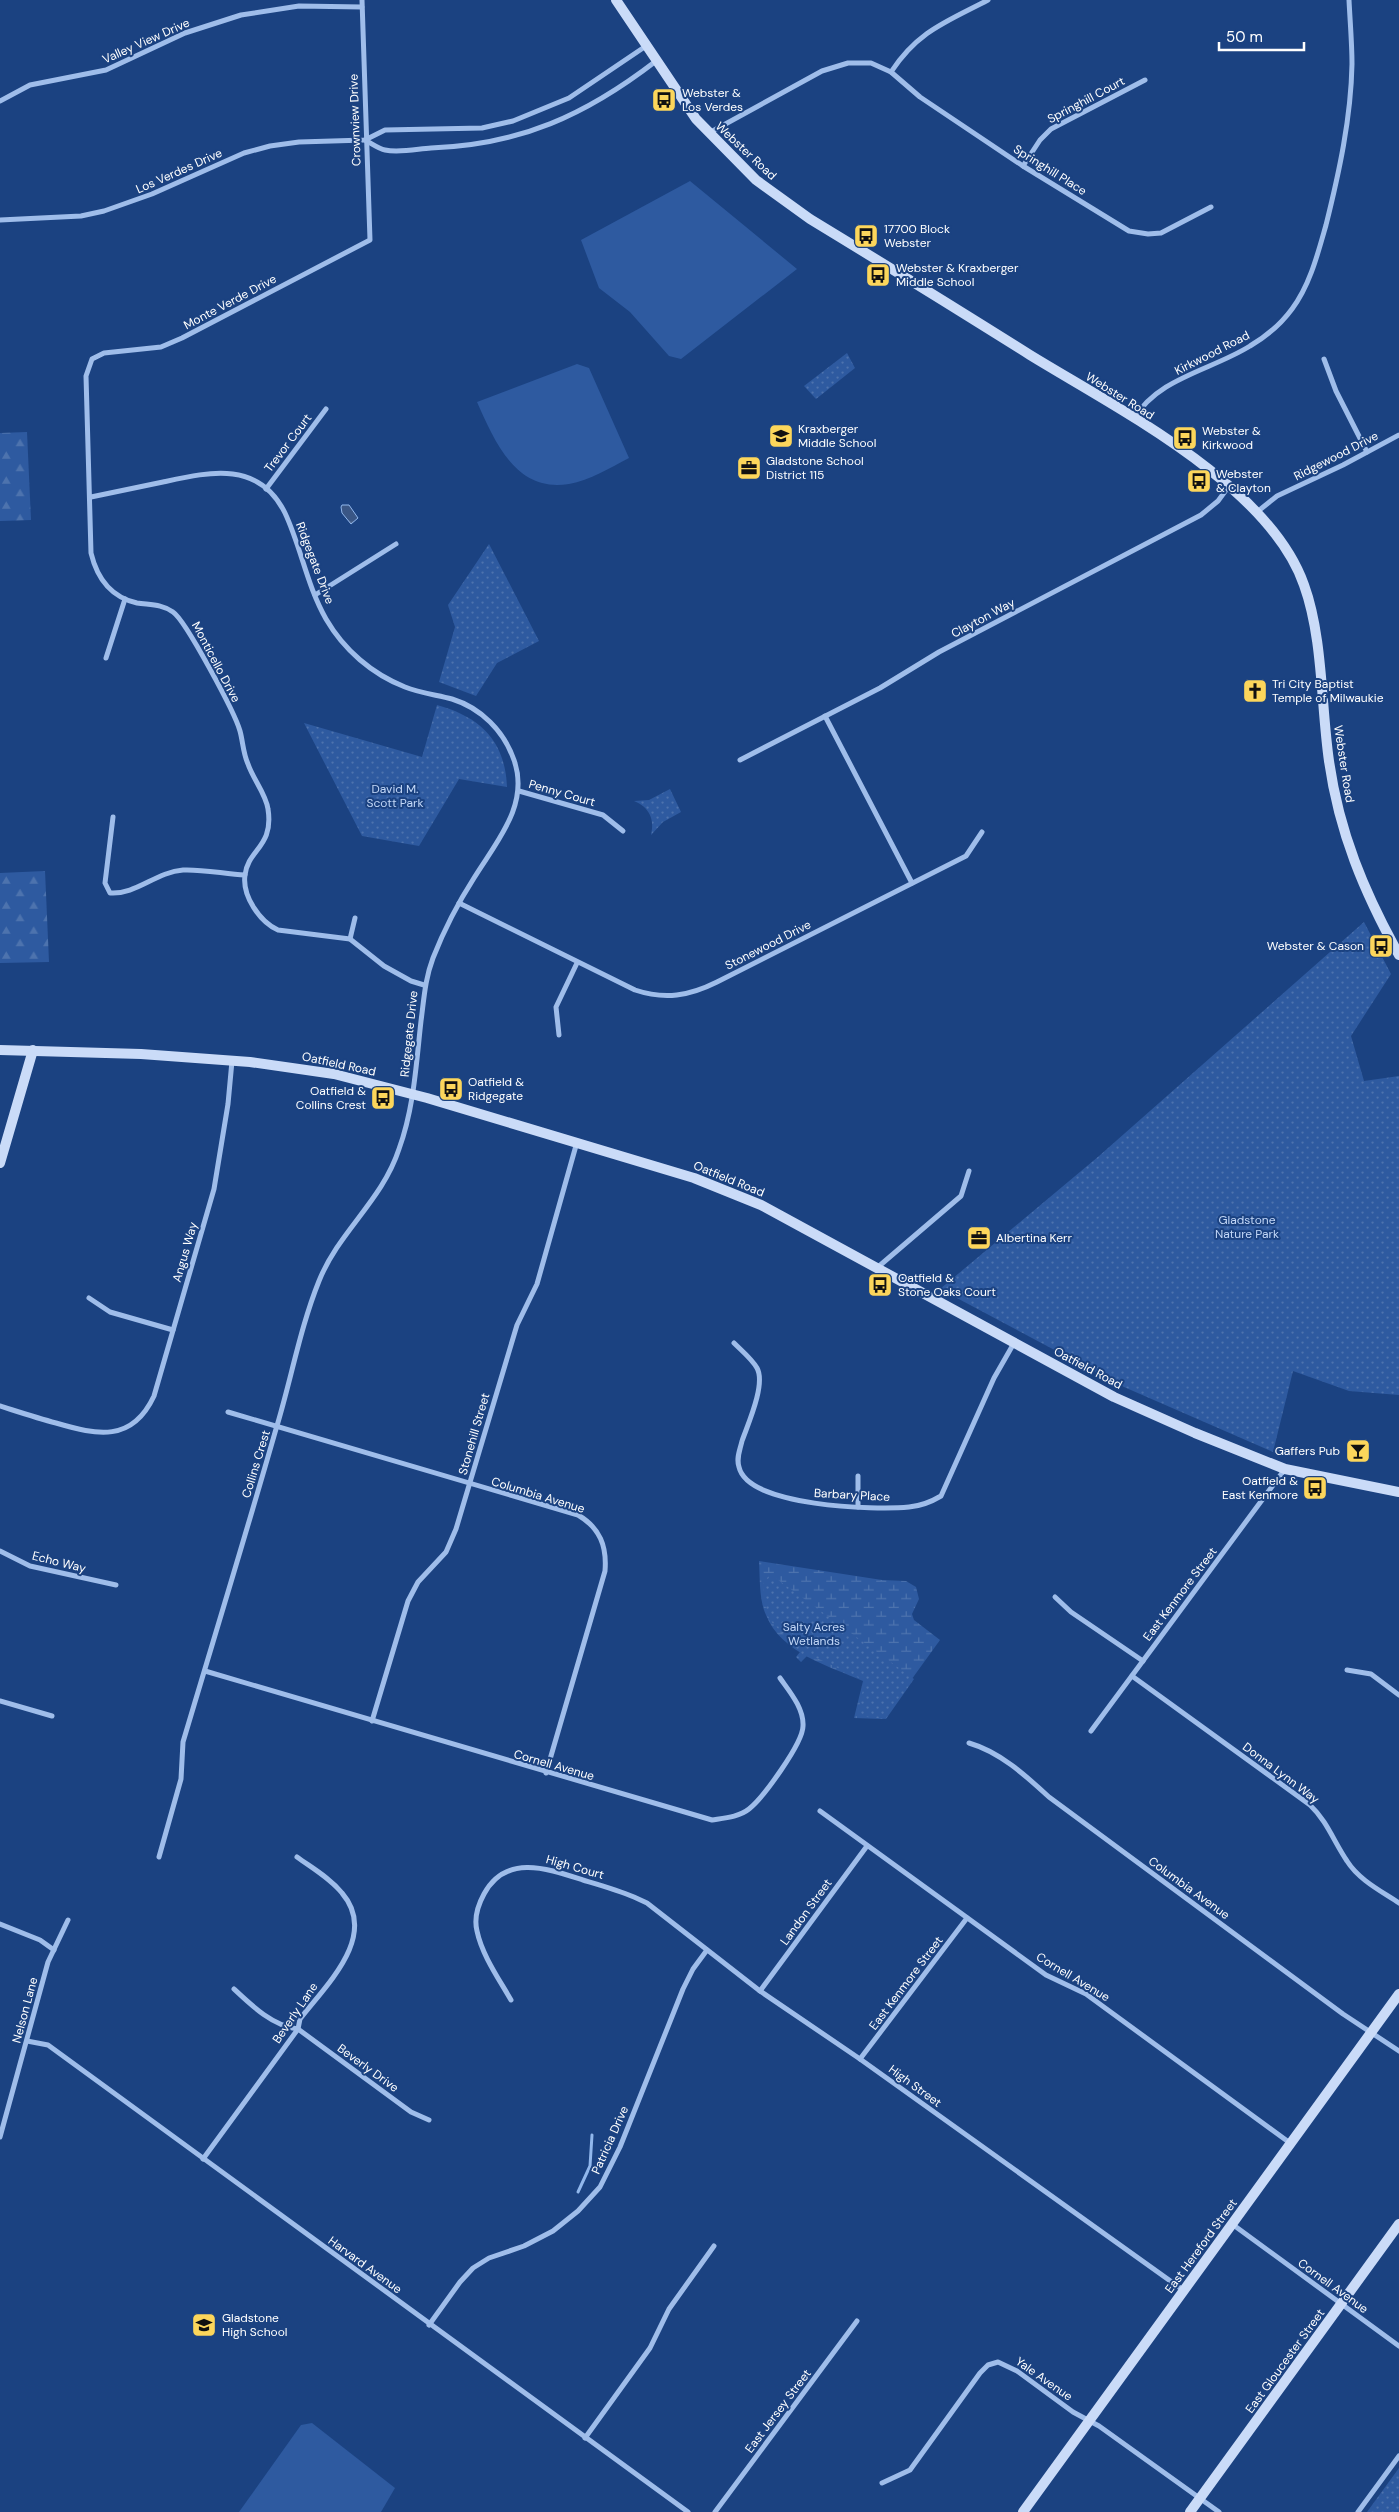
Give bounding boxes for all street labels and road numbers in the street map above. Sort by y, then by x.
street label: Valley View Drive [100,15,192,67]
street label: Crownview Drive [345,73,365,166]
street label: Springhill Court [1045,73,1128,127]
street label: Webster Road [712,119,780,183]
street label: Springhill Place [1010,141,1090,199]
street label: Los Verdes Drive [133,145,225,197]
street label: Monte Verde Drive [181,271,279,333]
street label: Kirkwood Road [1172,327,1252,379]
street label: Webster Road [1083,369,1157,423]
street label: Trevor Court [261,410,315,476]
street label: Ridgewood Drive [1291,428,1381,484]
street label: Ridgegate Drive [292,520,338,607]
street label: Clayton Way [948,594,1018,642]
street label: Monticello Drive [188,619,244,705]
street label: Webster Road [1330,724,1358,804]
street label: Penny Court [527,776,597,810]
street label: Stonewood Drive [722,916,814,974]
street label: Ridgegate Drive [397,990,422,1078]
street label: Oatfield Road [301,1048,377,1080]
street label: Oatfield Road [691,1157,767,1201]
street label: Angus Way [169,1220,201,1284]
street label: Oatfield Road [1051,1343,1125,1393]
street label: Stonehill Street [455,1391,493,1477]
street label: Collins Crest [238,1428,274,1500]
street label: Columbia Avenue [489,1473,587,1517]
street label: Barbary Place [813,1485,891,1505]
street label: East Kenmore Street [1140,1544,1221,1644]
street label: Echo Way [30,1548,88,1576]
street label: Donna Lynn Way [1239,1739,1323,1807]
street label: Cornell Avenue [512,1746,596,1784]
street label: High Court [544,1851,606,1883]
street label: Columbia Avenue [1145,1853,1233,1923]
street label: Landon Street [776,1875,836,1948]
street label: East Kenmore Street [866,1933,947,2033]
street label: Cornell Avenue [1033,1949,1113,2005]
street label: Nelson Lane [9,1975,42,2045]
street label: Beverly Lane [269,1979,321,2047]
street label: Beverly Drive [334,2040,402,2096]
street label: High Street [885,2061,945,2111]
street label: Patricia Drive [588,2103,632,2177]
street label: East Hereford Street [1161,2195,1241,2296]
street label: Harvard Avenue [325,2233,405,2297]
street label: Cornell Avenue [1295,2255,1371,2317]
street label: East Gloucester Street [1242,2305,1328,2416]
street label: Yale Avenue [1012,2353,1076,2405]
street label: East Jersey Street [741,2366,815,2456]

